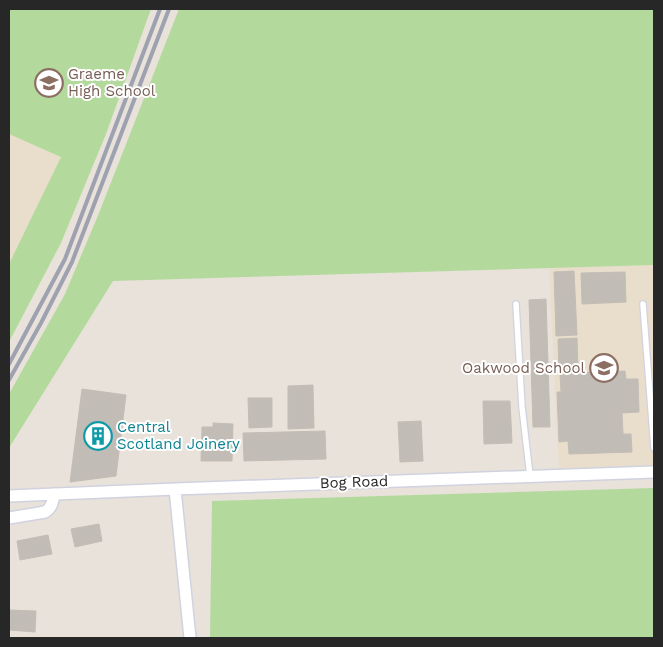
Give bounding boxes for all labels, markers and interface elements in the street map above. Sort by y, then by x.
place label: Graeme High School [68,65,156,100]
school or university icon: Graeme High School [34,68,64,98]
school or university icon: Oakwood School [589,353,619,383]
place label: Oakwood School [462,359,585,377]
place label: Central Scotland Joinery [117,418,240,453]
building icon: Central Scotland Joinery [83,421,113,451]
street label: Bog Road [319,472,389,492]

